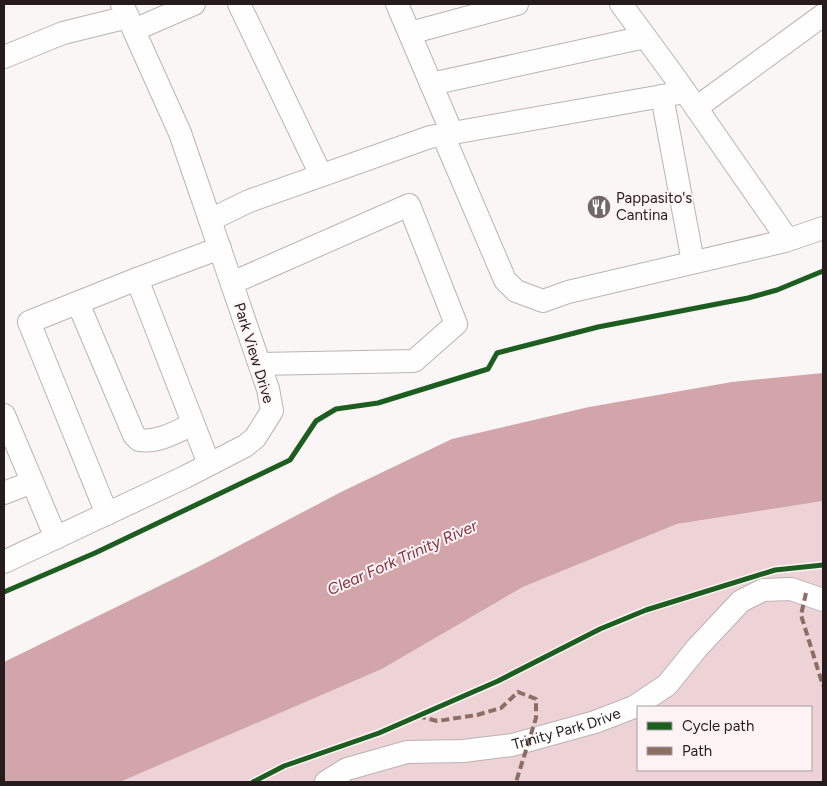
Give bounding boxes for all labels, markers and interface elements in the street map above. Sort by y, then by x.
place label: Pappasito's Cantina [616,189,692,224]
restaurant icon: Pappasito's Cantina [586,194,612,220]
street label: Park View Drive [230,301,278,405]
water label: Clear Fork Trinity River [324,516,481,599]
street label: Trinity Park Drive [510,704,623,754]
legend [637,706,812,771]
text: Cycle path [682,717,754,735]
text: Path [682,742,712,760]

